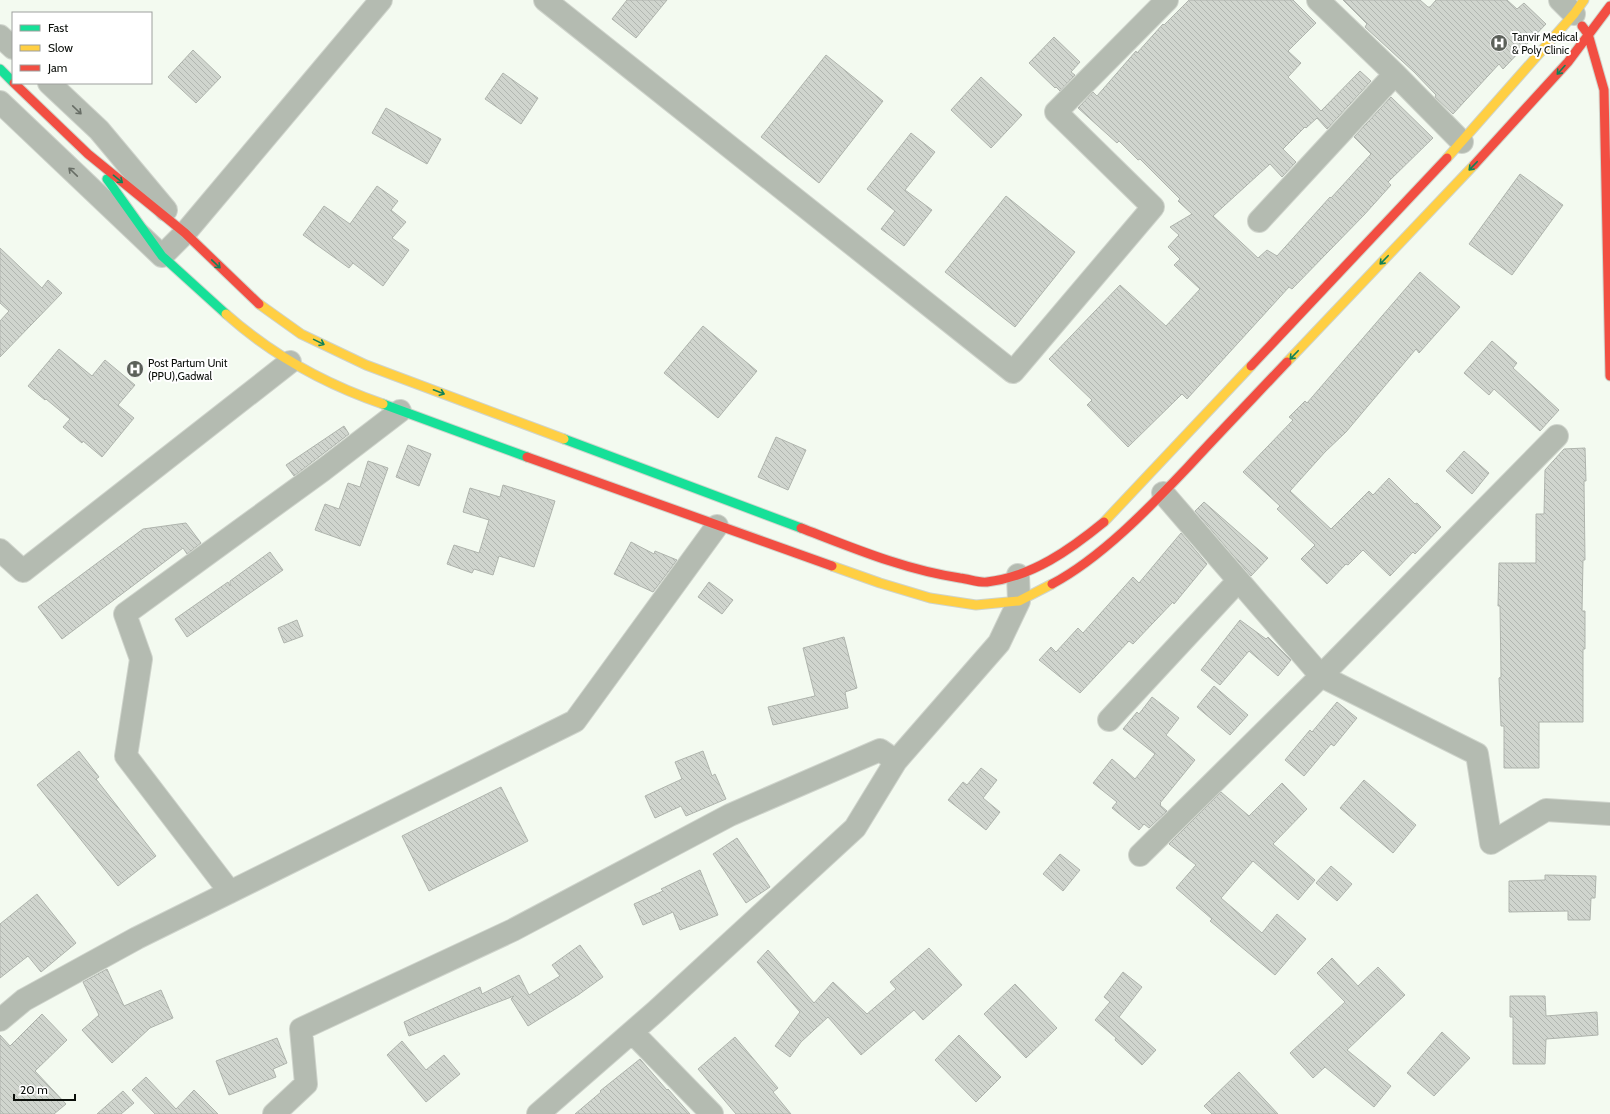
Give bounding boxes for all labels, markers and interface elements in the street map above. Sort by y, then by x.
legend [12,12,152,84]
text: Fast [48,20,68,35]
place label: Tanvir Medical & Poly Clinic [1512,30,1578,57]
hospital icon: Tanvir Medical & Poly Clinic [1489,33,1509,53]
text: Slow [48,40,73,55]
text: Jam [47,60,67,75]
one-way arrow [1556,64,1565,75]
one-way arrow [72,105,82,115]
one-way arrow [1469,161,1478,171]
one-way arrow [68,167,78,176]
one-way arrow [113,174,124,183]
one-way arrow [1379,255,1389,265]
one-way arrow [211,259,222,268]
one-way arrow [313,339,325,346]
one-way arrow [1290,350,1299,360]
place label: Post Partum Unit (PPU),Gadwal [148,356,228,383]
hospital icon: Post Partum Unit (PPU),Gadwal [125,359,145,379]
one-way arrow [432,389,444,397]
scale bar [14,1076,75,1102]
text: 20 m [20,1082,48,1097]

